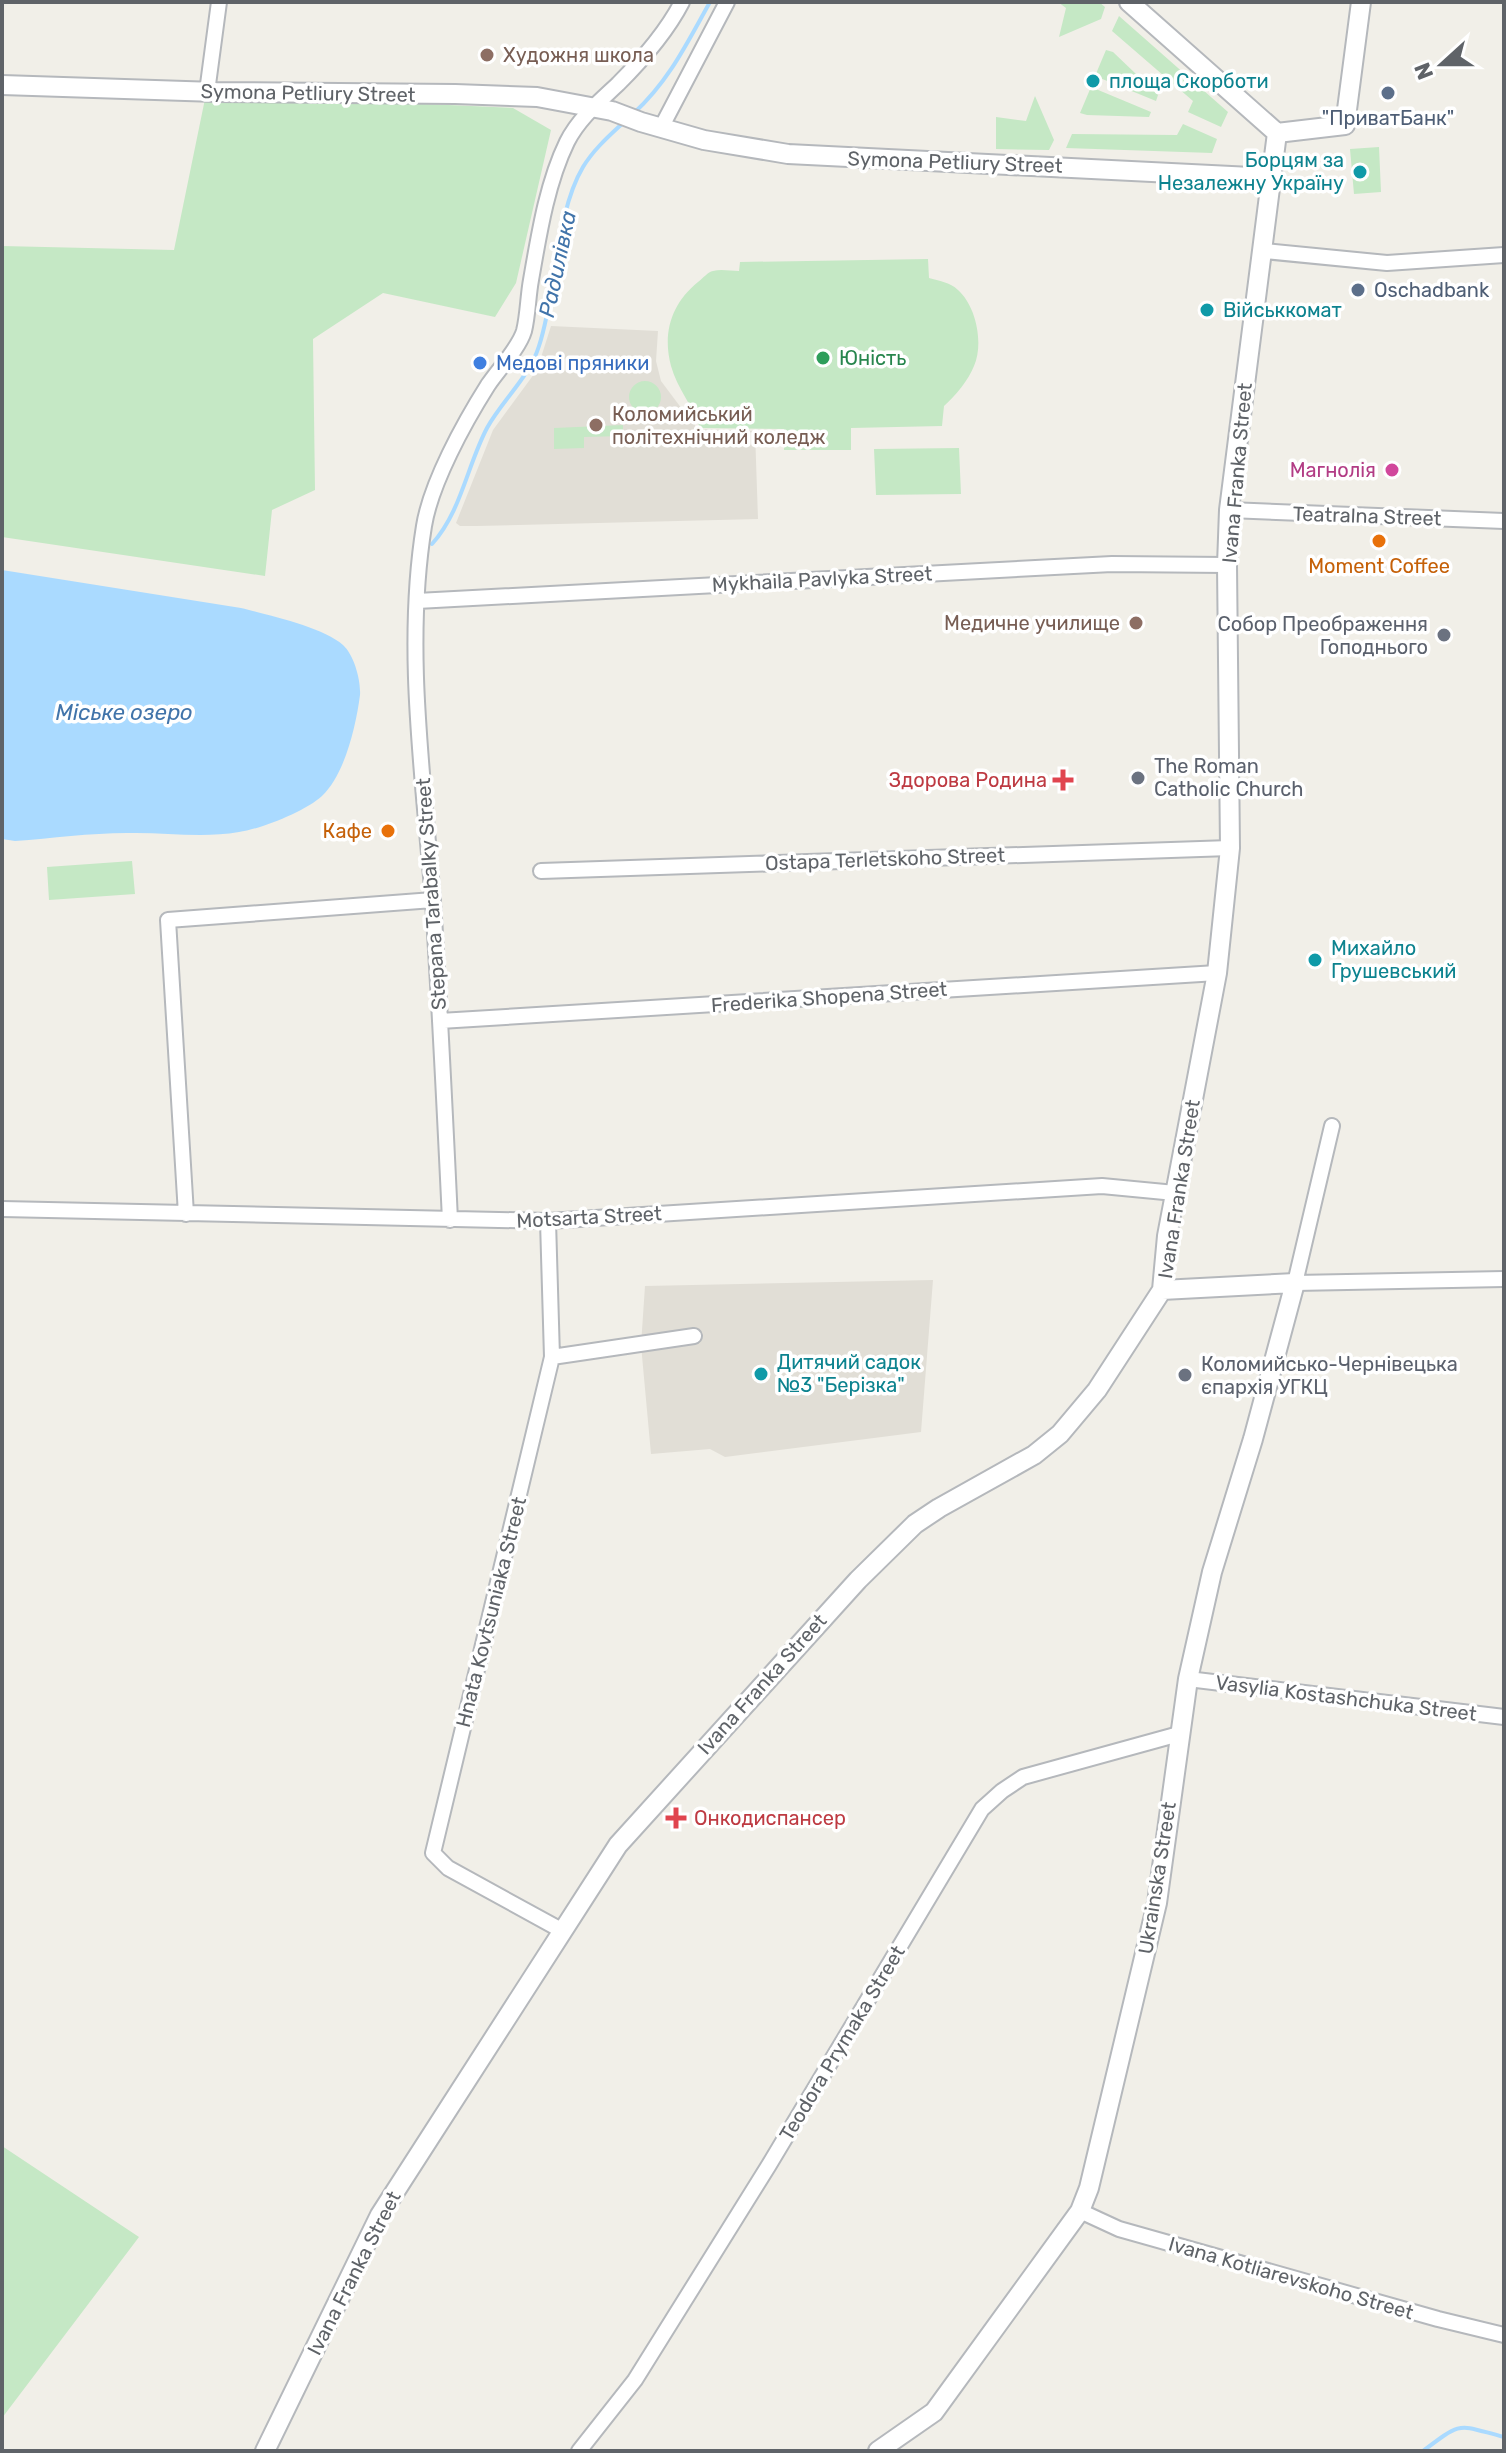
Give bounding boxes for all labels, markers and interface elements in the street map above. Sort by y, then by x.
north arrow [1402,24,1482,104]
place label: Художня школа [503,43,654,67]
marker: Художня школа [478,46,496,64]
text: N [1408,59,1439,83]
place label: площа Скорботи [1109,69,1269,93]
marker: площа Скорботи [1084,72,1102,90]
street label: Symona Petliury Street [200,79,416,107]
marker: "ПриватБанк" [1379,84,1397,102]
place label: "ПриватБанк" [1322,106,1454,130]
street label: Symona Petliury Street [847,146,1063,178]
place label: Борцям за Незалежну Україну [1158,148,1344,195]
marker: Борцям за Незалежну Україну [1351,163,1369,181]
water label: Радилівка [533,208,582,320]
place label: Oschadbank [1374,278,1490,302]
marker: Oschadbank [1349,281,1367,299]
place label: Військкомат [1223,298,1342,322]
marker: Військкомат [1198,301,1216,319]
place label: Юність [839,346,906,370]
marker: Юність [814,349,832,367]
place label: Медові пряники [496,351,649,375]
marker: Медові пряники [471,354,489,372]
street label: Ivana Franka Street [1217,382,1257,564]
place label: Коломийський політехнічний коледж [612,402,826,449]
marker: Коломийський політехнічний коледж [587,416,605,434]
place label: Магнолія [1290,458,1376,482]
marker: Магнолія [1383,461,1401,479]
street label: Teatralna Street [1292,501,1442,531]
marker: Moment Coffee [1370,532,1388,550]
place label: Moment Coffee [1308,554,1450,578]
street label: Mykhaila Pavlyka Street [711,561,933,597]
place label: Медичне училище [944,611,1120,635]
place label: Собор Преображення Гоподнього [1217,612,1428,659]
marker: Медичне училище [1127,614,1145,632]
marker: Собор Преображення Гоподнього [1435,626,1453,644]
water label: Міське озеро [55,699,193,726]
place label: The Roman Catholic Church [1154,754,1304,801]
place label: Здорова Родина [889,768,1047,792]
marker: The Roman Catholic Church [1129,769,1147,787]
marker: Здорова Родина [1054,771,1072,789]
street label: Stepana Tarabalky Street [411,777,451,1011]
place label: Кафе [323,819,372,843]
marker: Кафе [379,822,397,840]
street label: Ostapa Terletskoho Street [765,843,1006,875]
place label: Михайло Грушевський [1331,936,1457,983]
marker: Михайло Грушевський [1306,951,1324,969]
street label: Frederika Shopena Street [710,977,948,1017]
street label: Ivana Franka Street [1153,1098,1205,1280]
street label: Motsarta Street [516,1201,662,1233]
place label: Дитячий садок №3 "Берізка" [777,1350,921,1397]
place label: Коломийсько-Чернівецька єпархія УГКЦ [1201,1352,1458,1399]
marker: Дитячий садок №3 "Берізка" [752,1365,770,1383]
marker: Коломийсько-Чернівецька єпархія УГКЦ [1176,1366,1194,1384]
street label: Hnata Kovtsuniaka Street [451,1494,531,1730]
street label: Ivana Franka Street [692,1609,832,1759]
street label: Vasylia Kostashchuka Street [1214,1670,1478,1726]
street label: Ukrainska Street [1133,1800,1181,1956]
place label: Онкодиспансер [694,1806,846,1830]
marker: Онкодиспансер [665,1807,687,1829]
street label: Teodora Prymaka Street [774,1941,910,2145]
street label: Ivana Franka Street [302,2187,406,2359]
street label: Ivana Kotliarevskoho Street [1166,2232,1416,2325]

